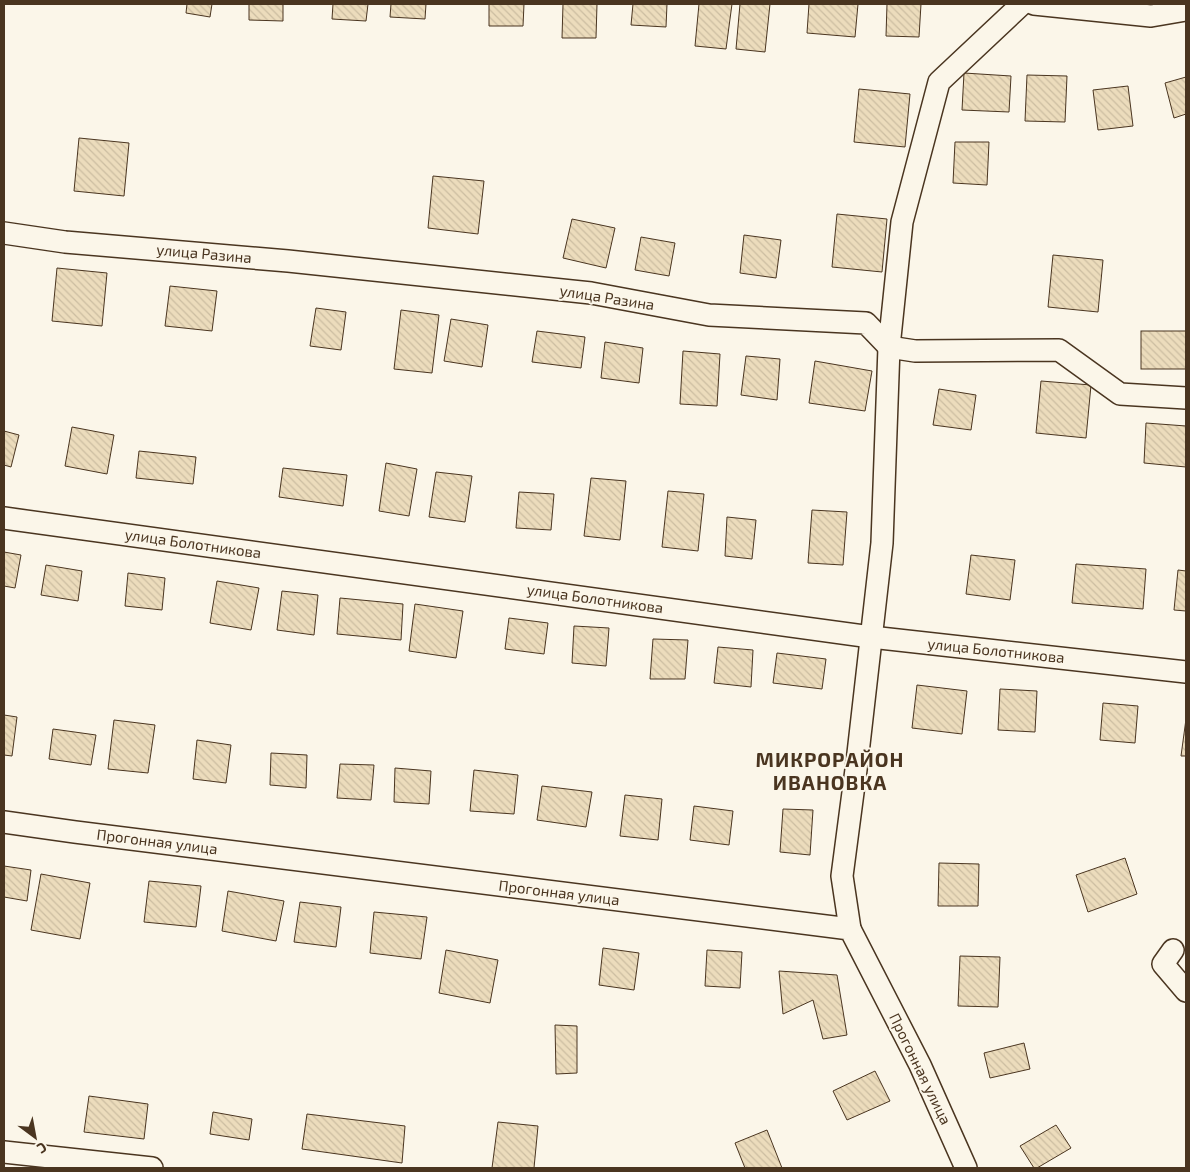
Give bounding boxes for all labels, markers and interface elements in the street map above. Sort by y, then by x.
street label: улица Разина [156,240,253,267]
street label: улица Разина [558,281,656,314]
street label: улица Болотникова [124,525,263,562]
street label: улица Болотникова [526,580,665,617]
street label: улица Болотникова [927,634,1065,667]
district label: МИКРОРАЙОН ИВАНОВКА [756,747,905,794]
street label: Прогонная улица [95,825,219,858]
street label: Прогонная улица [497,876,621,909]
street label: Прогонная улица [885,1010,956,1128]
north arrow [10,1112,60,1162]
text: С [34,1139,50,1158]

